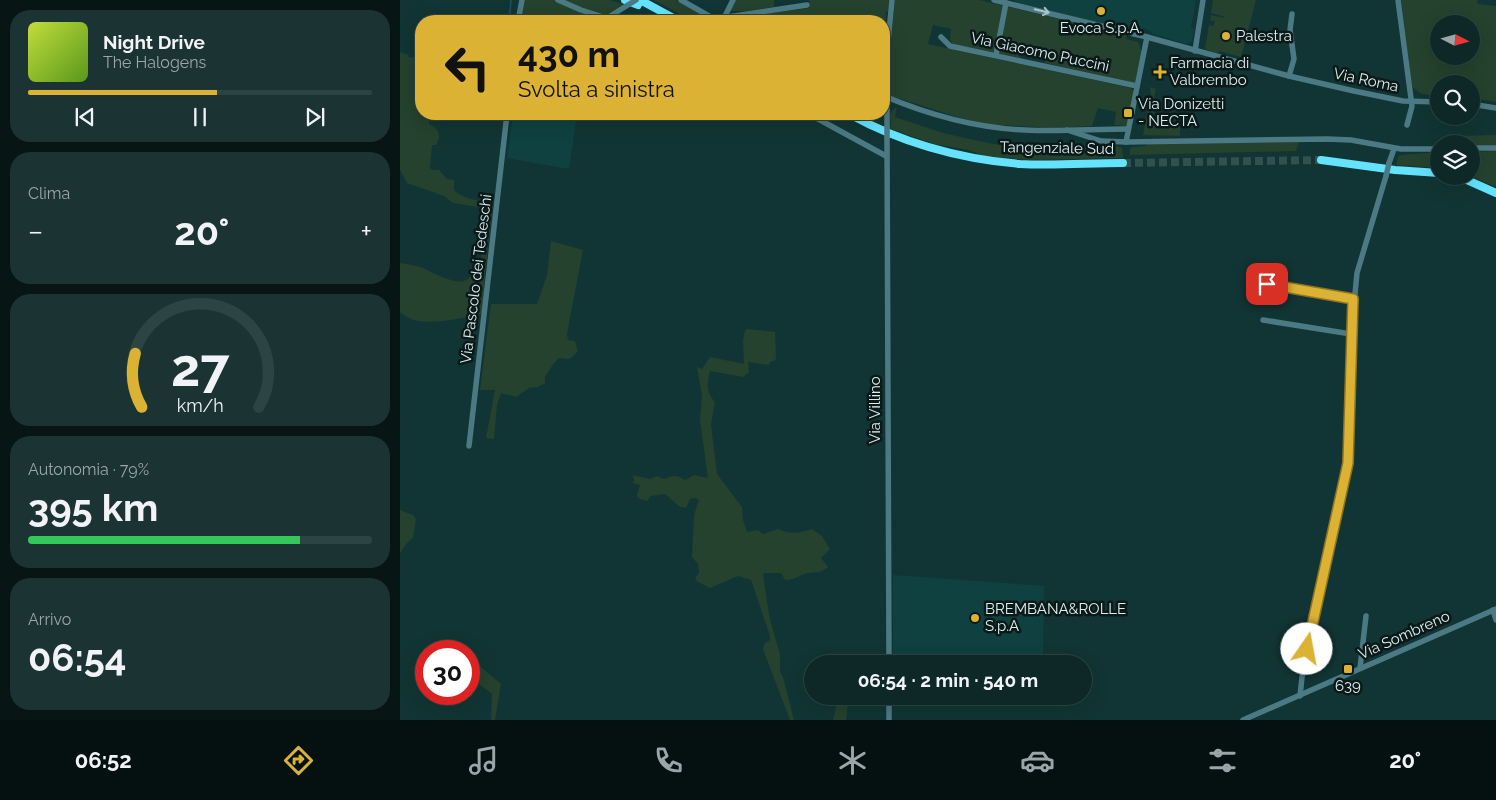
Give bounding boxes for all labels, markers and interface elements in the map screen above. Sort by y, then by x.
marker: Evoca S.p.A. [1095,5,1107,17]
one-way arrow [1033,7,1049,16]
north arrow [1430,15,1480,65]
map controls [1430,15,1480,185]
place label: Evoca S.p.A. [1060,19,1142,37]
place label: Palestra [1236,27,1292,45]
street label: Via Giacomo Puccini [969,29,1111,75]
marker: Palestra [1220,30,1232,42]
text: Night Drive [103,31,205,53]
text: 430 m [518,34,620,75]
icon: left [435,35,500,100]
text: The Halogens [103,53,206,72]
place label: Farmacia di Valbrembo [1170,54,1249,89]
street label: Via Roma [1332,64,1400,96]
marker: Farmacia di Valbrembo [1154,66,1166,78]
button: search [1430,75,1480,125]
text: Svolta a sinistra [518,76,675,102]
place label: Via Donizetti - NECTA [1138,95,1224,130]
icon: previous [71,103,99,131]
icon: pause [186,103,214,131]
icon: next [301,103,329,131]
marker: Via Donizetti - NECTA [1122,107,1134,119]
button: layers [1430,135,1480,185]
street label: Tangenziale Sud [1000,138,1114,158]
text: Clima [28,184,70,203]
street label: Via Pascolo dei Tedeschi [457,193,495,365]
text: 20° [174,209,229,254]
text: − [28,215,43,248]
text: + [360,215,372,248]
pin [1246,263,1288,305]
icon: arrive [1253,270,1281,298]
text: 27 [171,337,230,398]
street label: Via Villino [866,376,884,444]
text: km/h [176,395,224,416]
text: Autonomia · 79% [28,460,149,479]
text: 395 km [28,485,158,530]
place label: BREMBANA&ROLLE S.p.A [985,600,1126,635]
street label: Via Sombreno [1356,607,1453,663]
text: Arrivo [28,610,71,629]
marker: BREMBANA&ROLLE S.p.A [969,612,981,624]
position arrow [1280,622,1332,674]
text: 06:54 [28,635,127,680]
speed limit sign: 30 [415,640,480,705]
marker: 639 [1342,663,1354,675]
text: 06:54 · 2 min · 540 m [858,669,1038,691]
place label: 639 [1335,677,1361,695]
icon: directions [281,743,316,778]
icon: music [466,743,501,778]
icon: phone [651,743,686,778]
icon: climate [835,743,870,778]
icon: car [1020,743,1055,778]
icon: filters [1205,743,1240,778]
text: 06:52 [75,747,132,773]
text: 20° [1389,747,1421,773]

